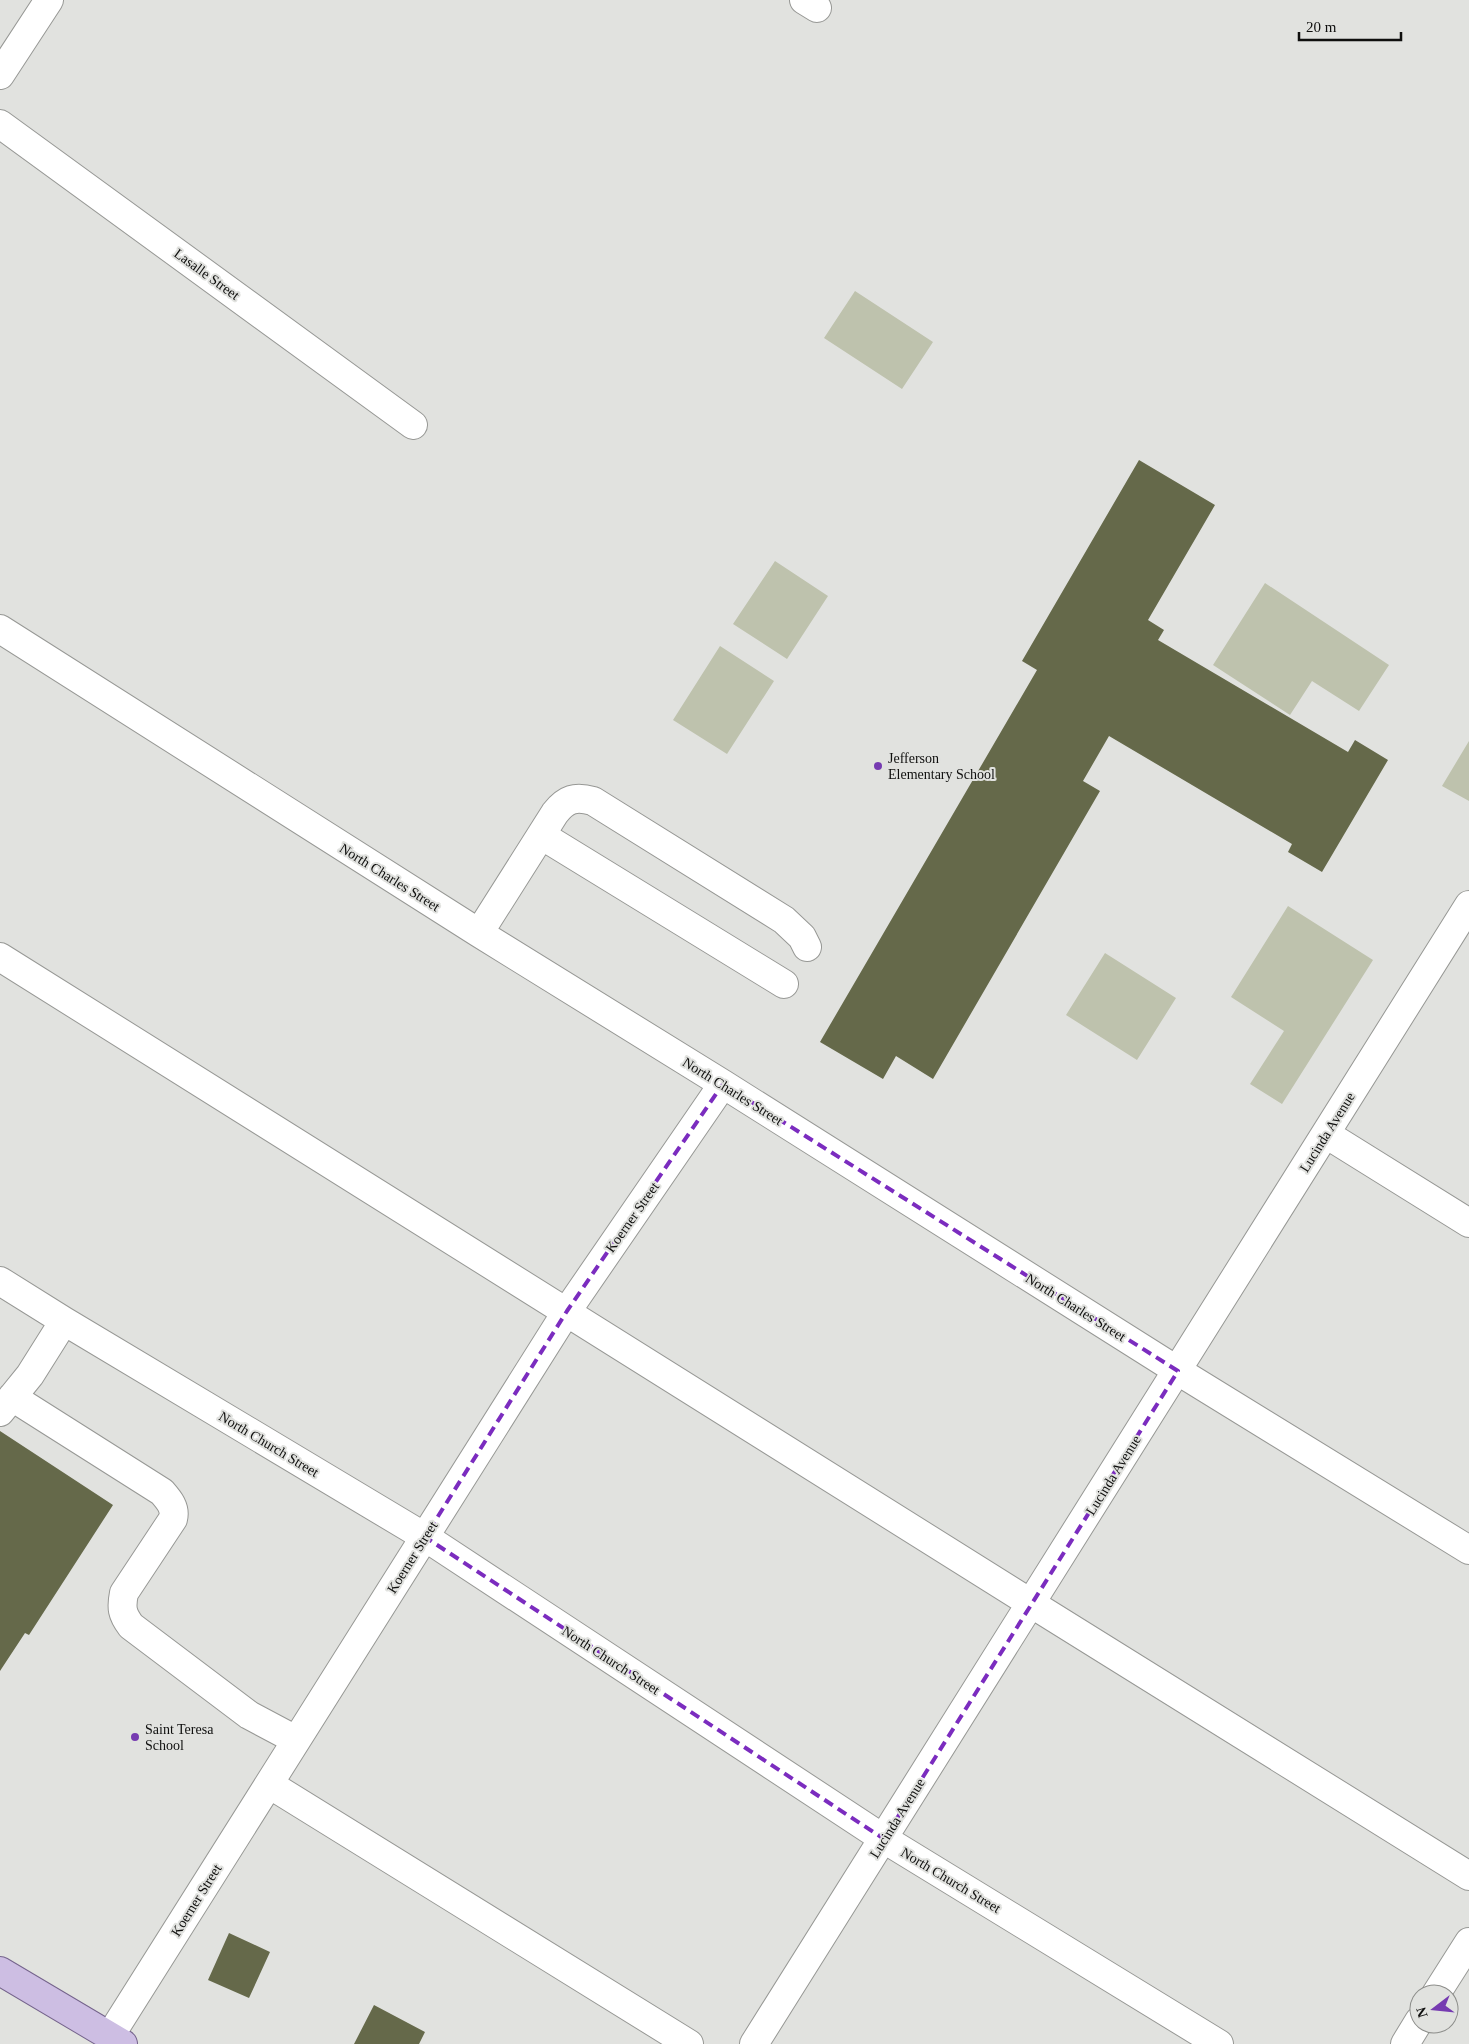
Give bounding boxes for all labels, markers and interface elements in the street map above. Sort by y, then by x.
scale bar [1299,10,1402,42]
text: 20 m [1306,19,1337,35]
street label: Lasalle Street [171,246,242,303]
place label: Jefferson Elementary School [888,751,995,782]
marker: Jefferson Elementary School [872,760,884,772]
street label: North Charles Street [337,841,443,914]
street label: North Charles Street [680,1055,786,1128]
street label: Lucinda Avenue [1297,1090,1358,1175]
street label: Koerner Street [603,1179,662,1255]
street label: North Charles Street [1023,1271,1129,1344]
street label: North Church Street [216,1409,321,1480]
street label: Lucinda Avenue [1083,1433,1144,1518]
street label: Koerner Street [384,1518,441,1596]
street label: North Church Street [559,1623,663,1698]
place label: Saint Teresa School [145,1722,214,1753]
marker: Saint Teresa School [129,1731,141,1743]
street label: Lucinda Avenue [867,1776,928,1861]
street label: North Church Street [898,1845,1003,1916]
street label: Koerner Street [168,1861,225,1939]
north arrow [1409,1984,1459,2034]
text: N [1413,2006,1431,2019]

